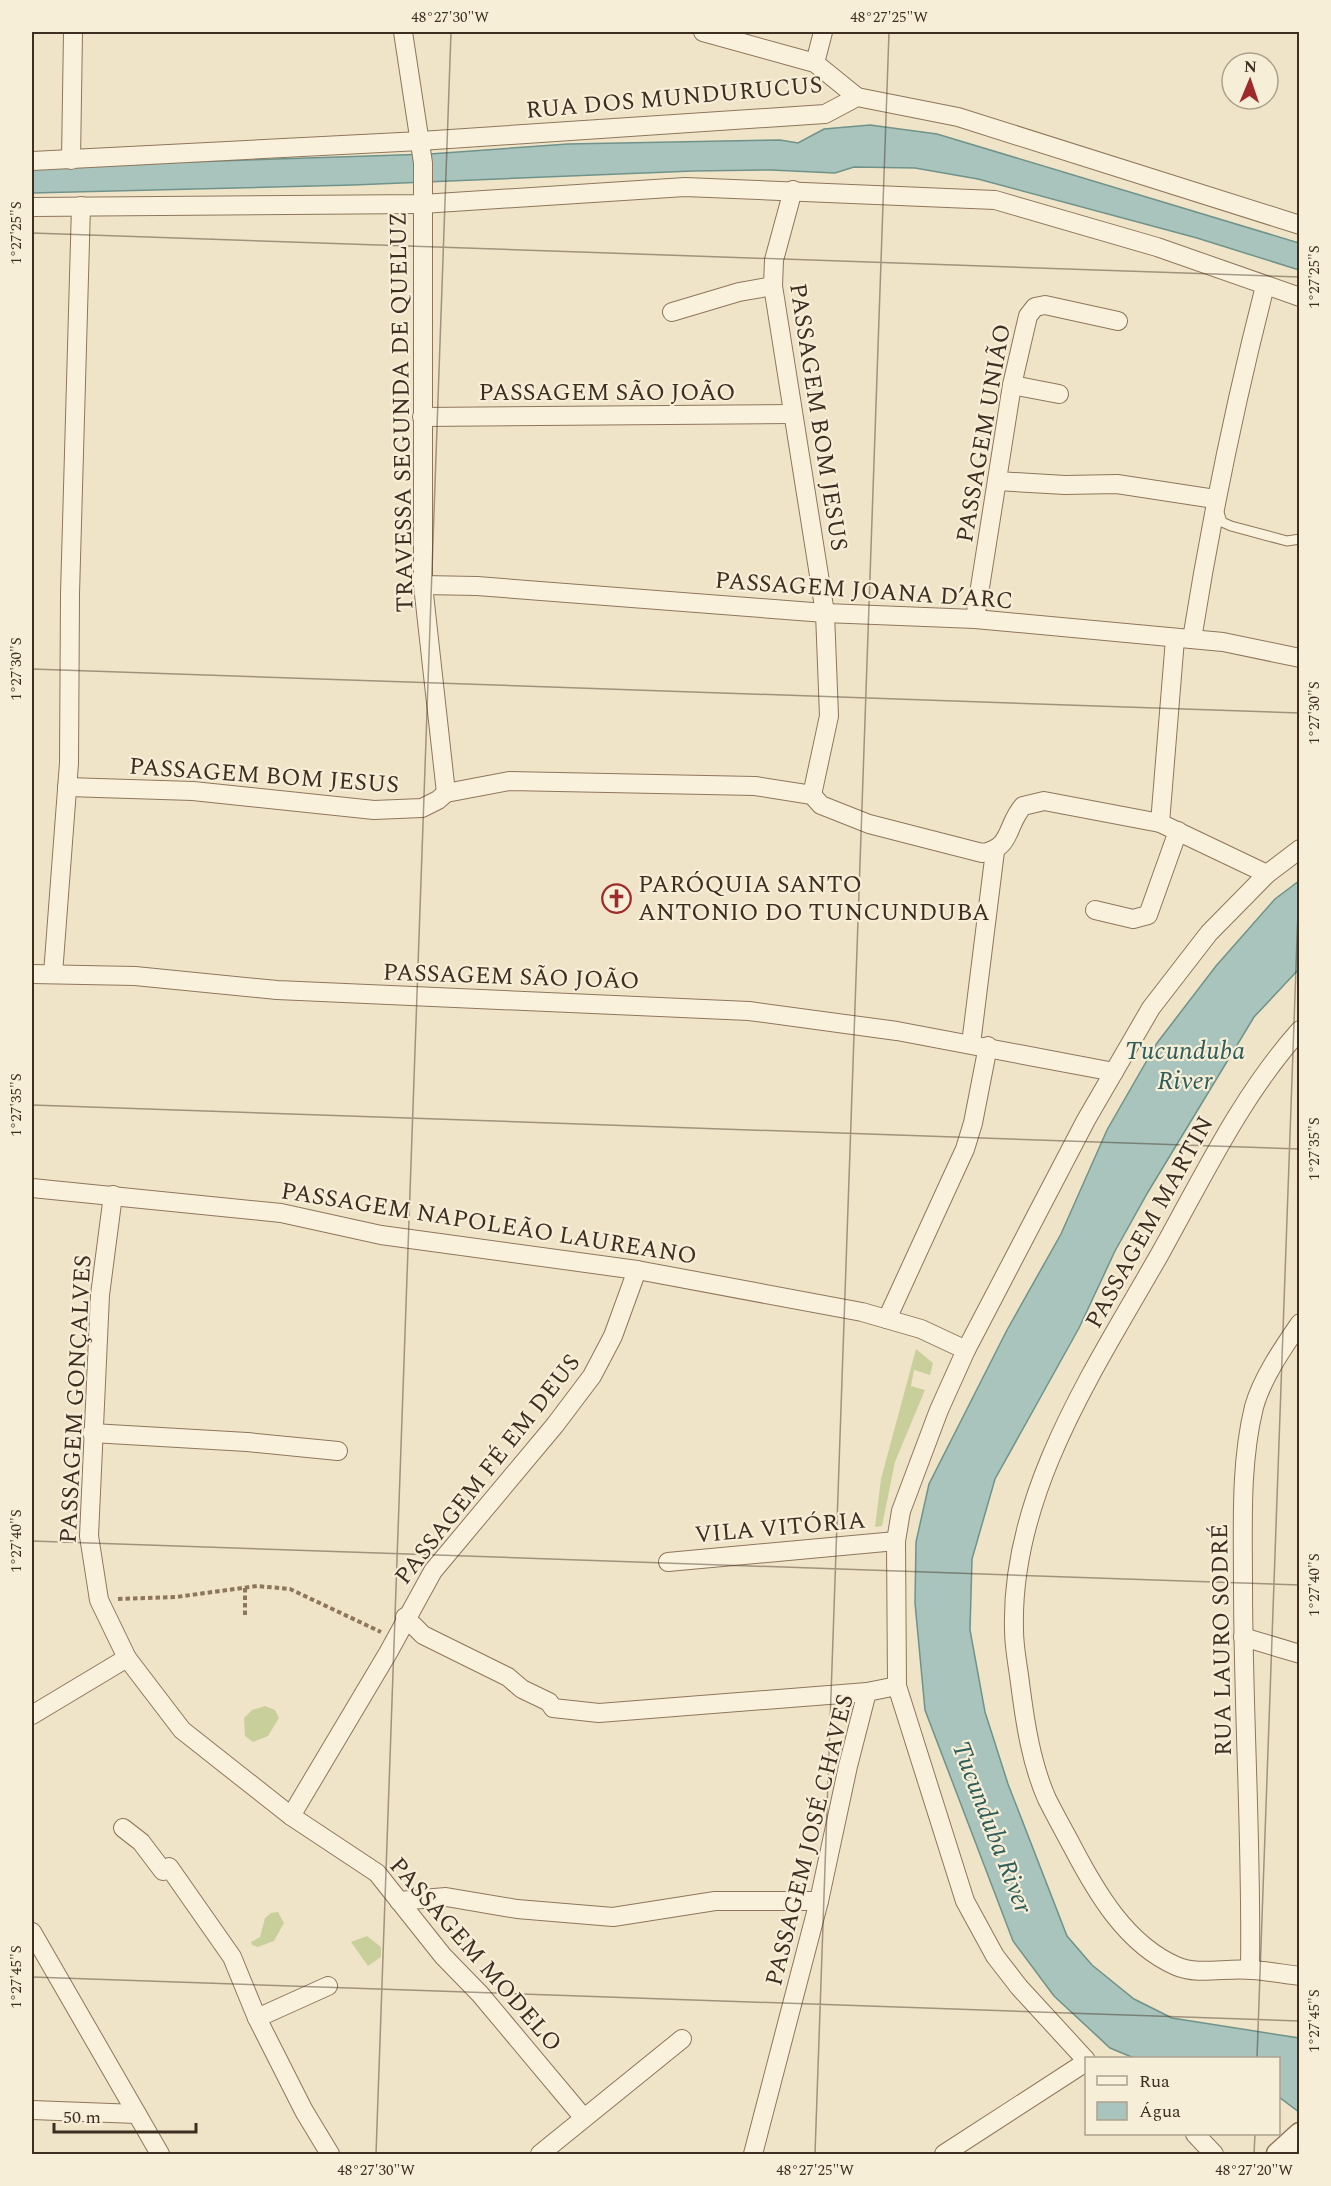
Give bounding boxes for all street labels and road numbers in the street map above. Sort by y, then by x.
street label: RUA DOS MUNDURUCUS [524,67,824,129]
street label: TRAVESSA SEGUNDA DE QUELUZ [381,211,423,613]
street label: PASSAGEM BOM JESUS [779,281,857,554]
street label: PASSAGEM UNIÃO [947,321,1021,545]
street label: PASSAGEM SÃO JOÃO [479,375,735,411]
street label: PASSAGEM JOANA D’ARC [714,563,1014,619]
street label: PASSAGEM BOM JESUS [128,749,400,803]
street label: PASSAGEM SÃO JOÃO [382,955,640,999]
street label: PASSAGEM MARTIN [1076,1110,1223,1335]
street label: PASSAGEM NAPOLEÃO LAUREANO [278,1173,699,1275]
street label: PASSAGEM GONÇALVES [50,1254,102,1544]
street label: PASSAGEM FÉ EM DEUS [386,1346,590,1593]
street label: VILA VITÓRIA [693,1503,867,1553]
street label: RUA LAURO SODRÉ [1202,1523,1242,1757]
street label: PASSAGEM JOSÉ CHAVES [756,1691,864,1990]
street label: PASSAGEM MODELO [380,1849,570,2060]

